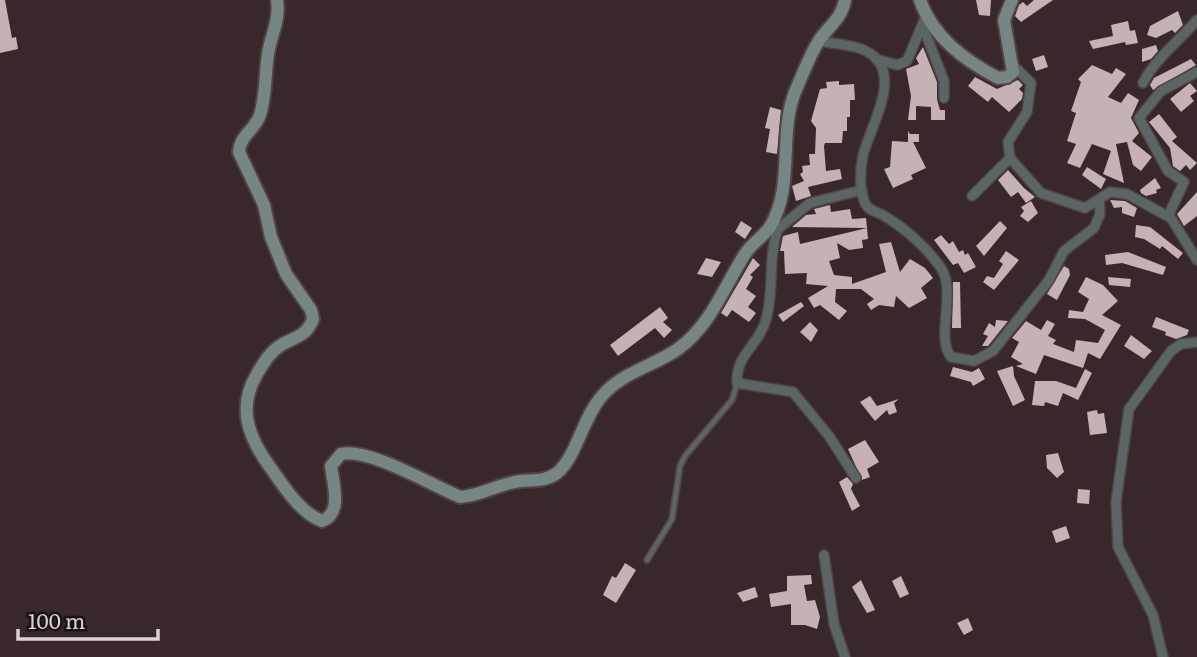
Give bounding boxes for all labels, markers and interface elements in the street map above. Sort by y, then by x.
scale bar [18,598,158,642]
text: 100 m [28,604,85,635]

